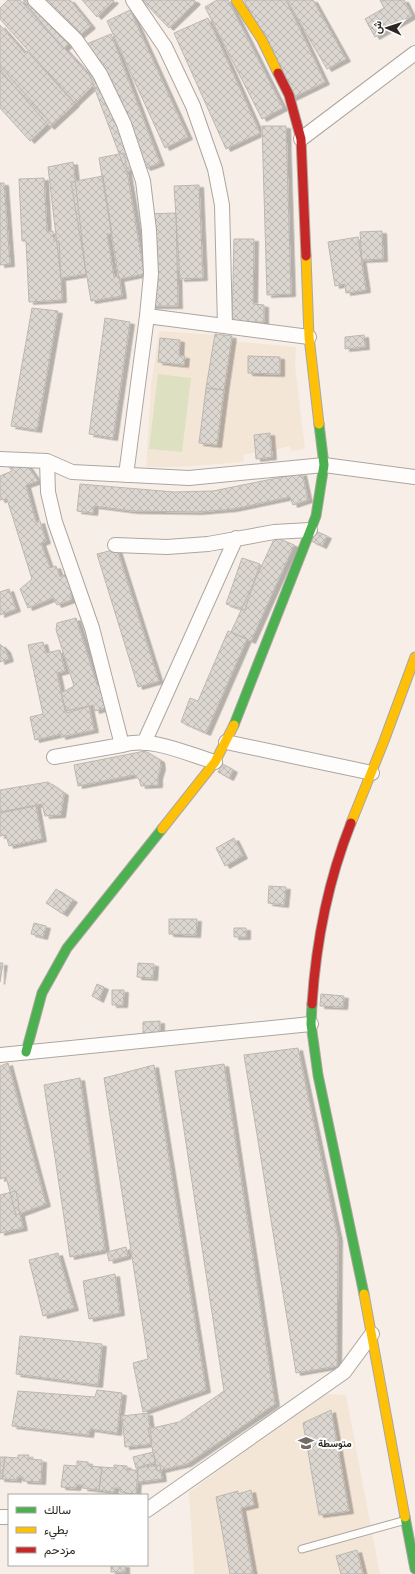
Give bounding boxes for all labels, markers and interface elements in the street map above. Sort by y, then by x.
north arrow [367,8,407,48]
text: ش [370,21,384,34]
school or university icon: متوسطة [297,1434,315,1452]
place label: متوسطة [318,1437,352,1450]
legend [8,1494,148,1566]
text: سالك [44,1502,71,1516]
text: بطيء [44,1522,68,1540]
text: مزدحم [44,1542,75,1558]

